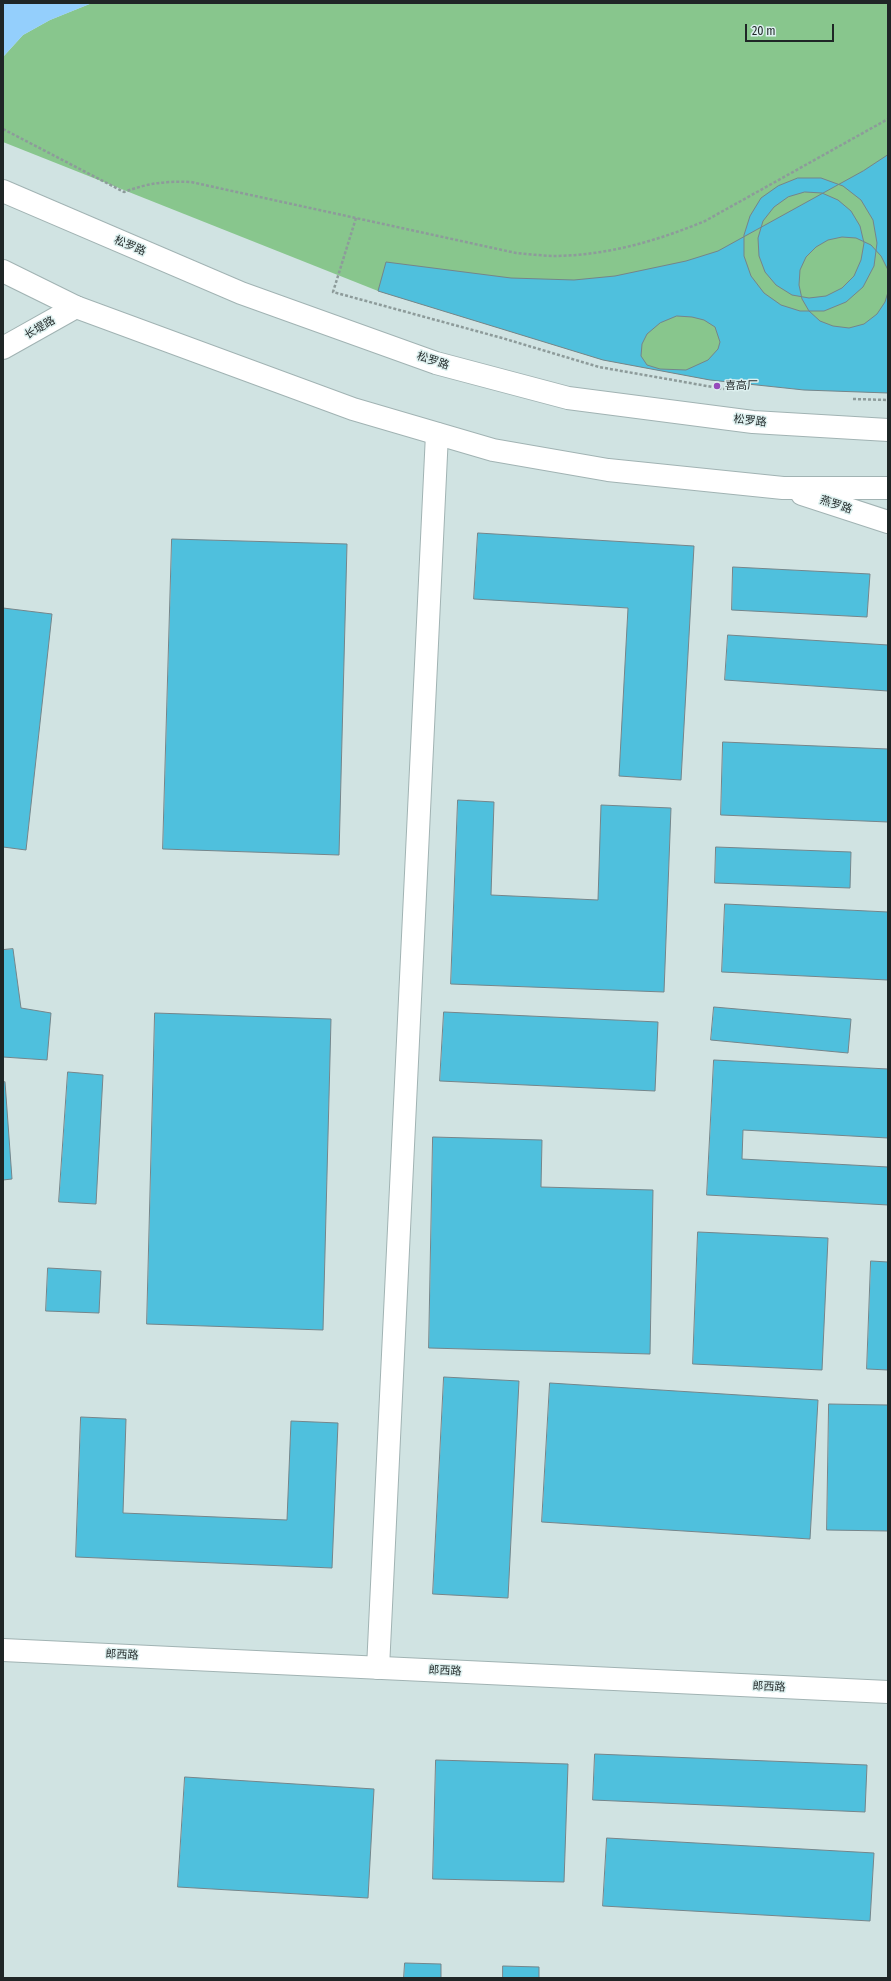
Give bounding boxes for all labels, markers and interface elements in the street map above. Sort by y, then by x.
scale bar [747,16,836,42]
text: 20 m [752,24,776,38]
street label: 松罗路 [112,233,148,259]
street label: 长堤路 [22,314,58,342]
street label: 松罗路 [415,350,451,372]
place label: 喜高厂 [725,379,758,393]
marker: 喜高厂 [712,381,722,391]
street label: 松罗路 [733,413,767,429]
street label: 燕罗路 [818,494,854,516]
street label: 郎西路 [105,1648,139,1662]
street label: 郎西路 [428,1664,462,1678]
street label: 郎西路 [752,1680,786,1694]

